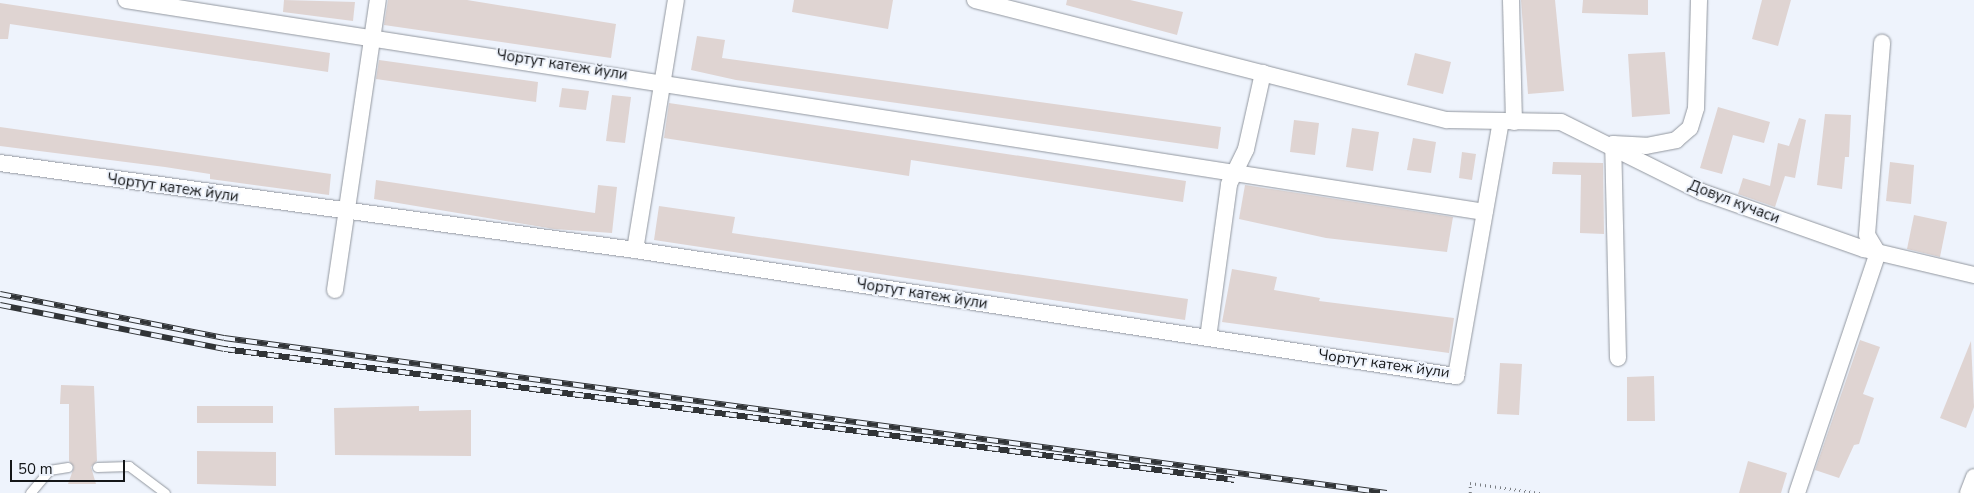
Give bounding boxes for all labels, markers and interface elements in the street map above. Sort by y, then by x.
street label: Чортут катеж йули [495,46,629,84]
street label: Чортут катеж йули [106,170,240,206]
street label: Довул кучаси [1686,176,1782,228]
street label: Чортут катеж йули [855,275,989,313]
street label: Чортут катеж йули [1317,346,1451,382]
scale bar [12,450,128,482]
text: 50 m [18,459,53,479]

